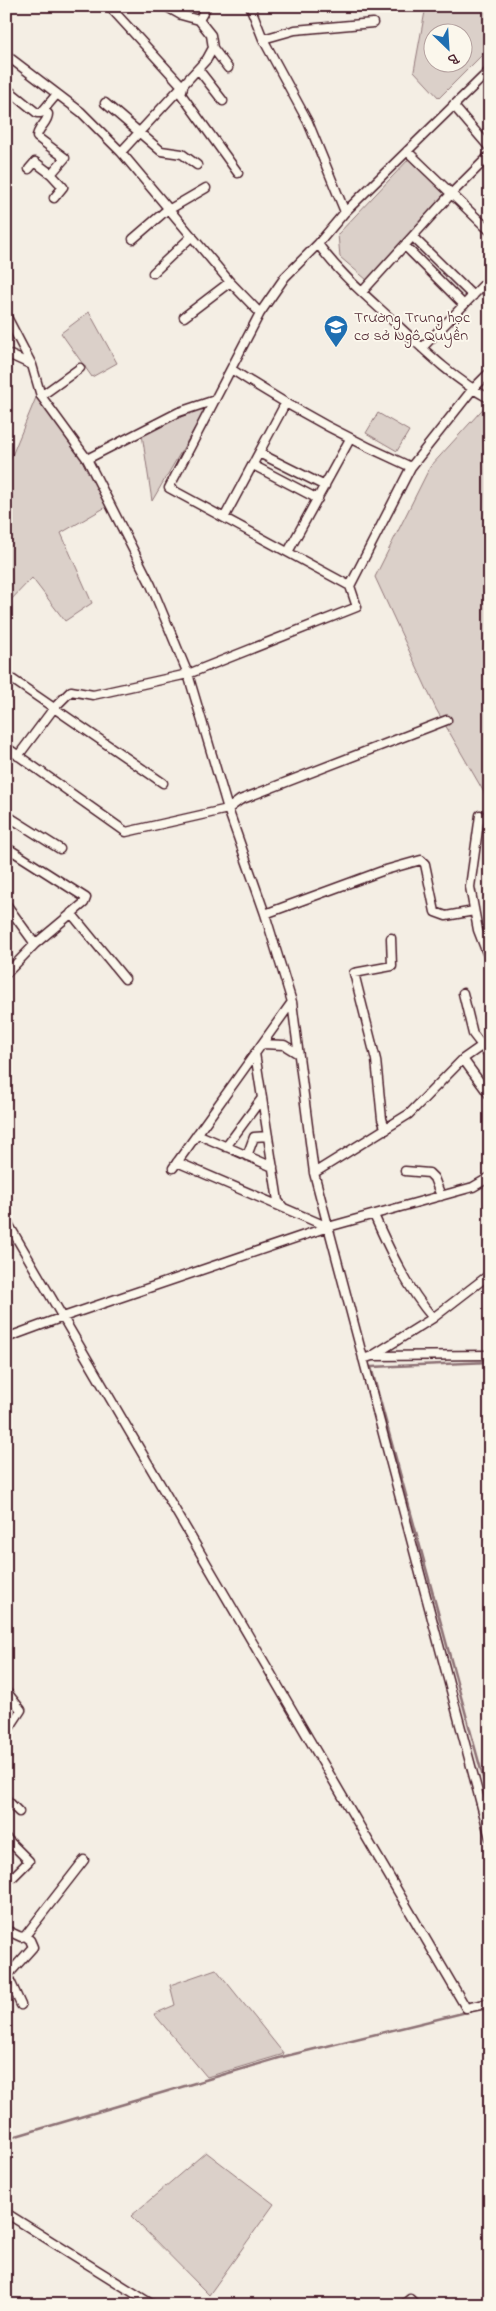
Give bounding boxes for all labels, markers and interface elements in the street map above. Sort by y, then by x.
north arrow [424,22,474,72]
text: B [444,46,462,70]
place label: Trường Trung học cơ sở Ngô Quyền [354,306,471,348]
school or university icon: Trường Trung học cơ sở Ngô Quyền [323,314,349,348]

